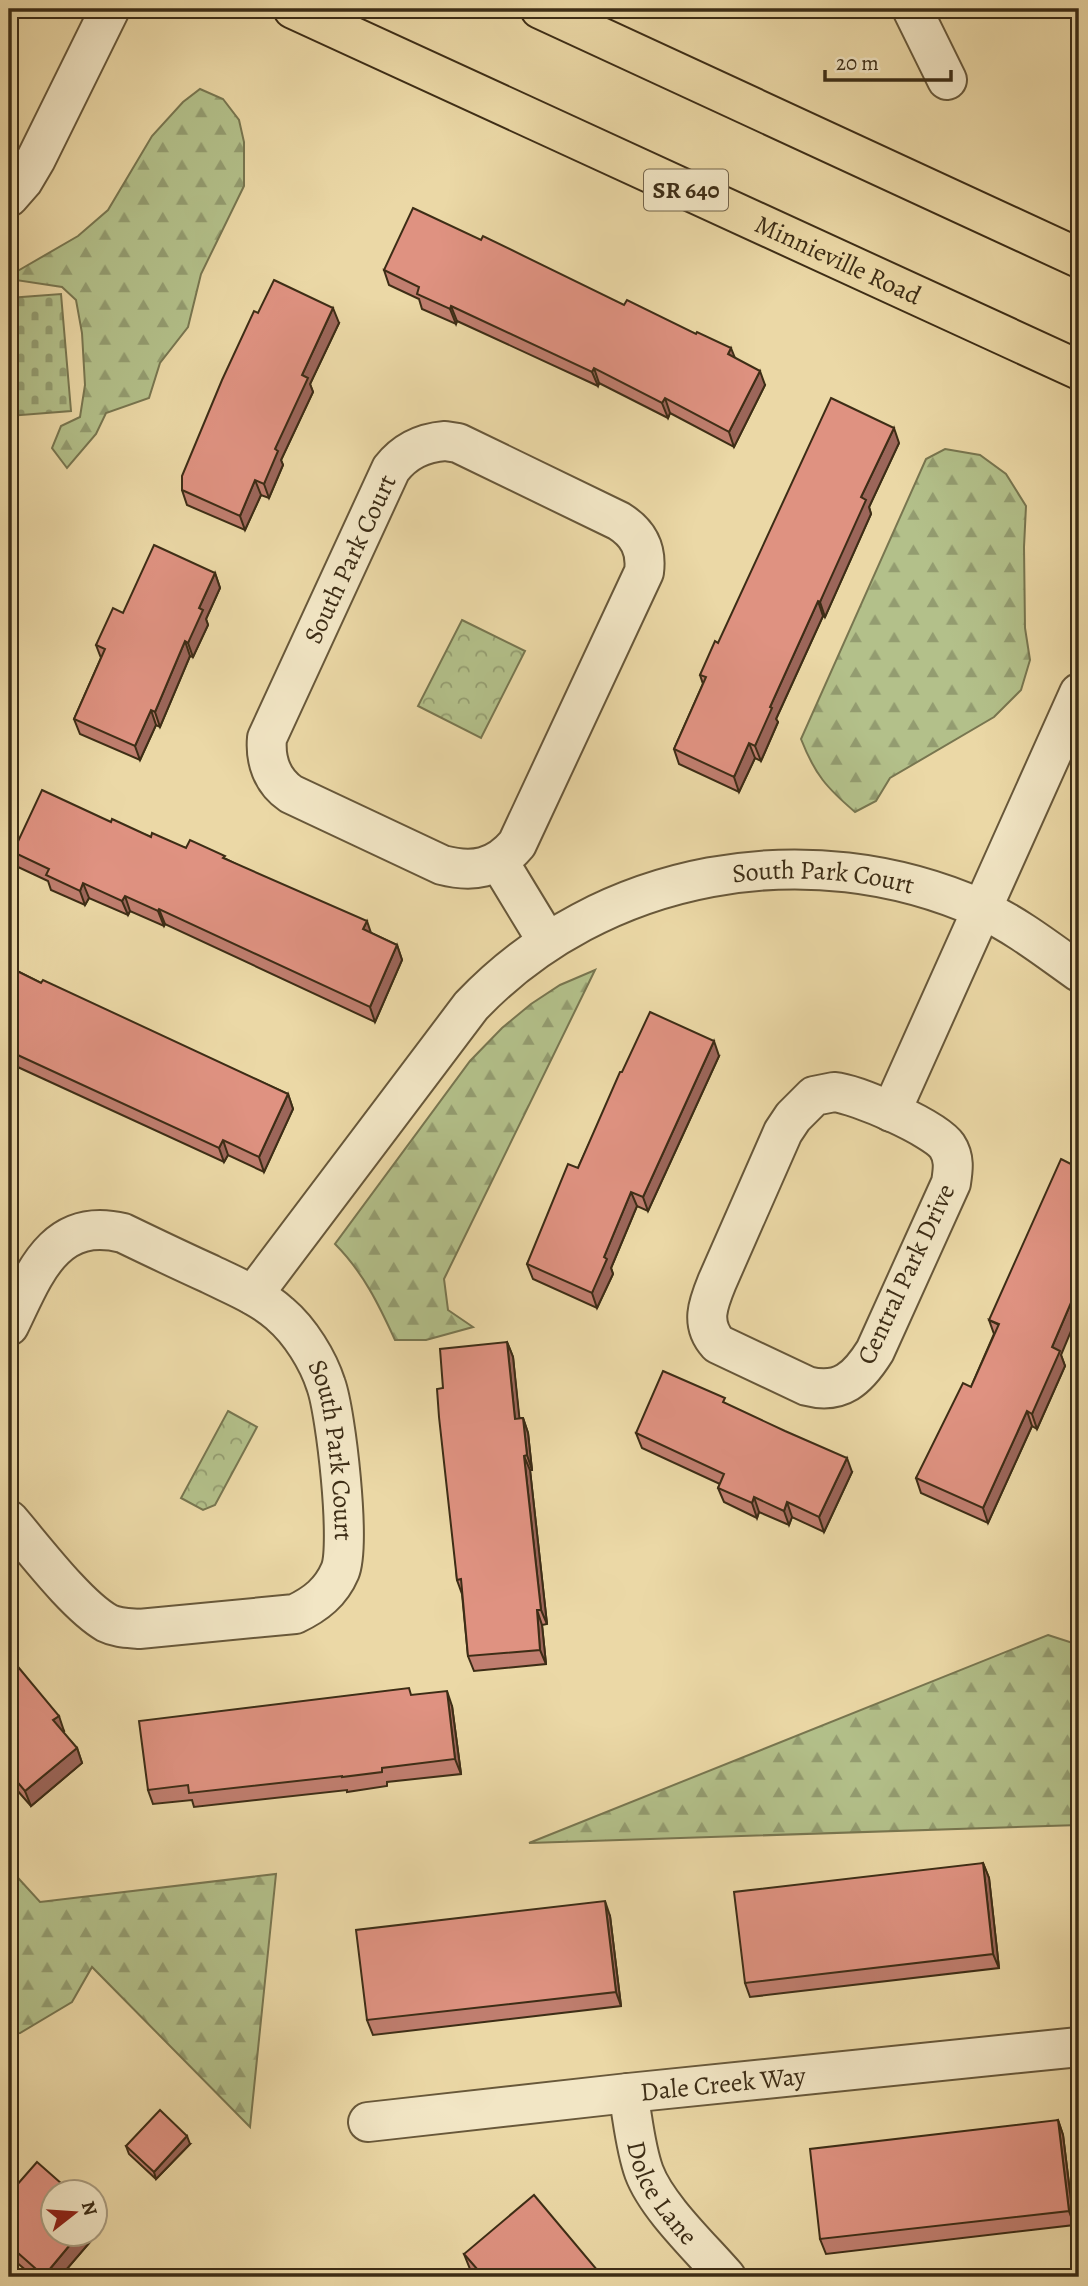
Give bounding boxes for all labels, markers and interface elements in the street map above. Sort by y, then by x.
scale bar [825,38,951,82]
text: 20 m [836,49,879,77]
road number: SR 640 [644,170,728,210]
street label: Minnieville Road [750,206,927,313]
street label: South Park Court [295,468,405,649]
street label: South Park Court [730,852,919,902]
street label: Central Park Drive [849,1178,963,1370]
street label: South Park Court [300,1353,361,1541]
street label: Dale Creek Way [639,2057,808,2109]
street label: Dolce Lane [619,2137,706,2252]
north arrow [38,2178,108,2248]
text: N [75,2198,104,2219]

